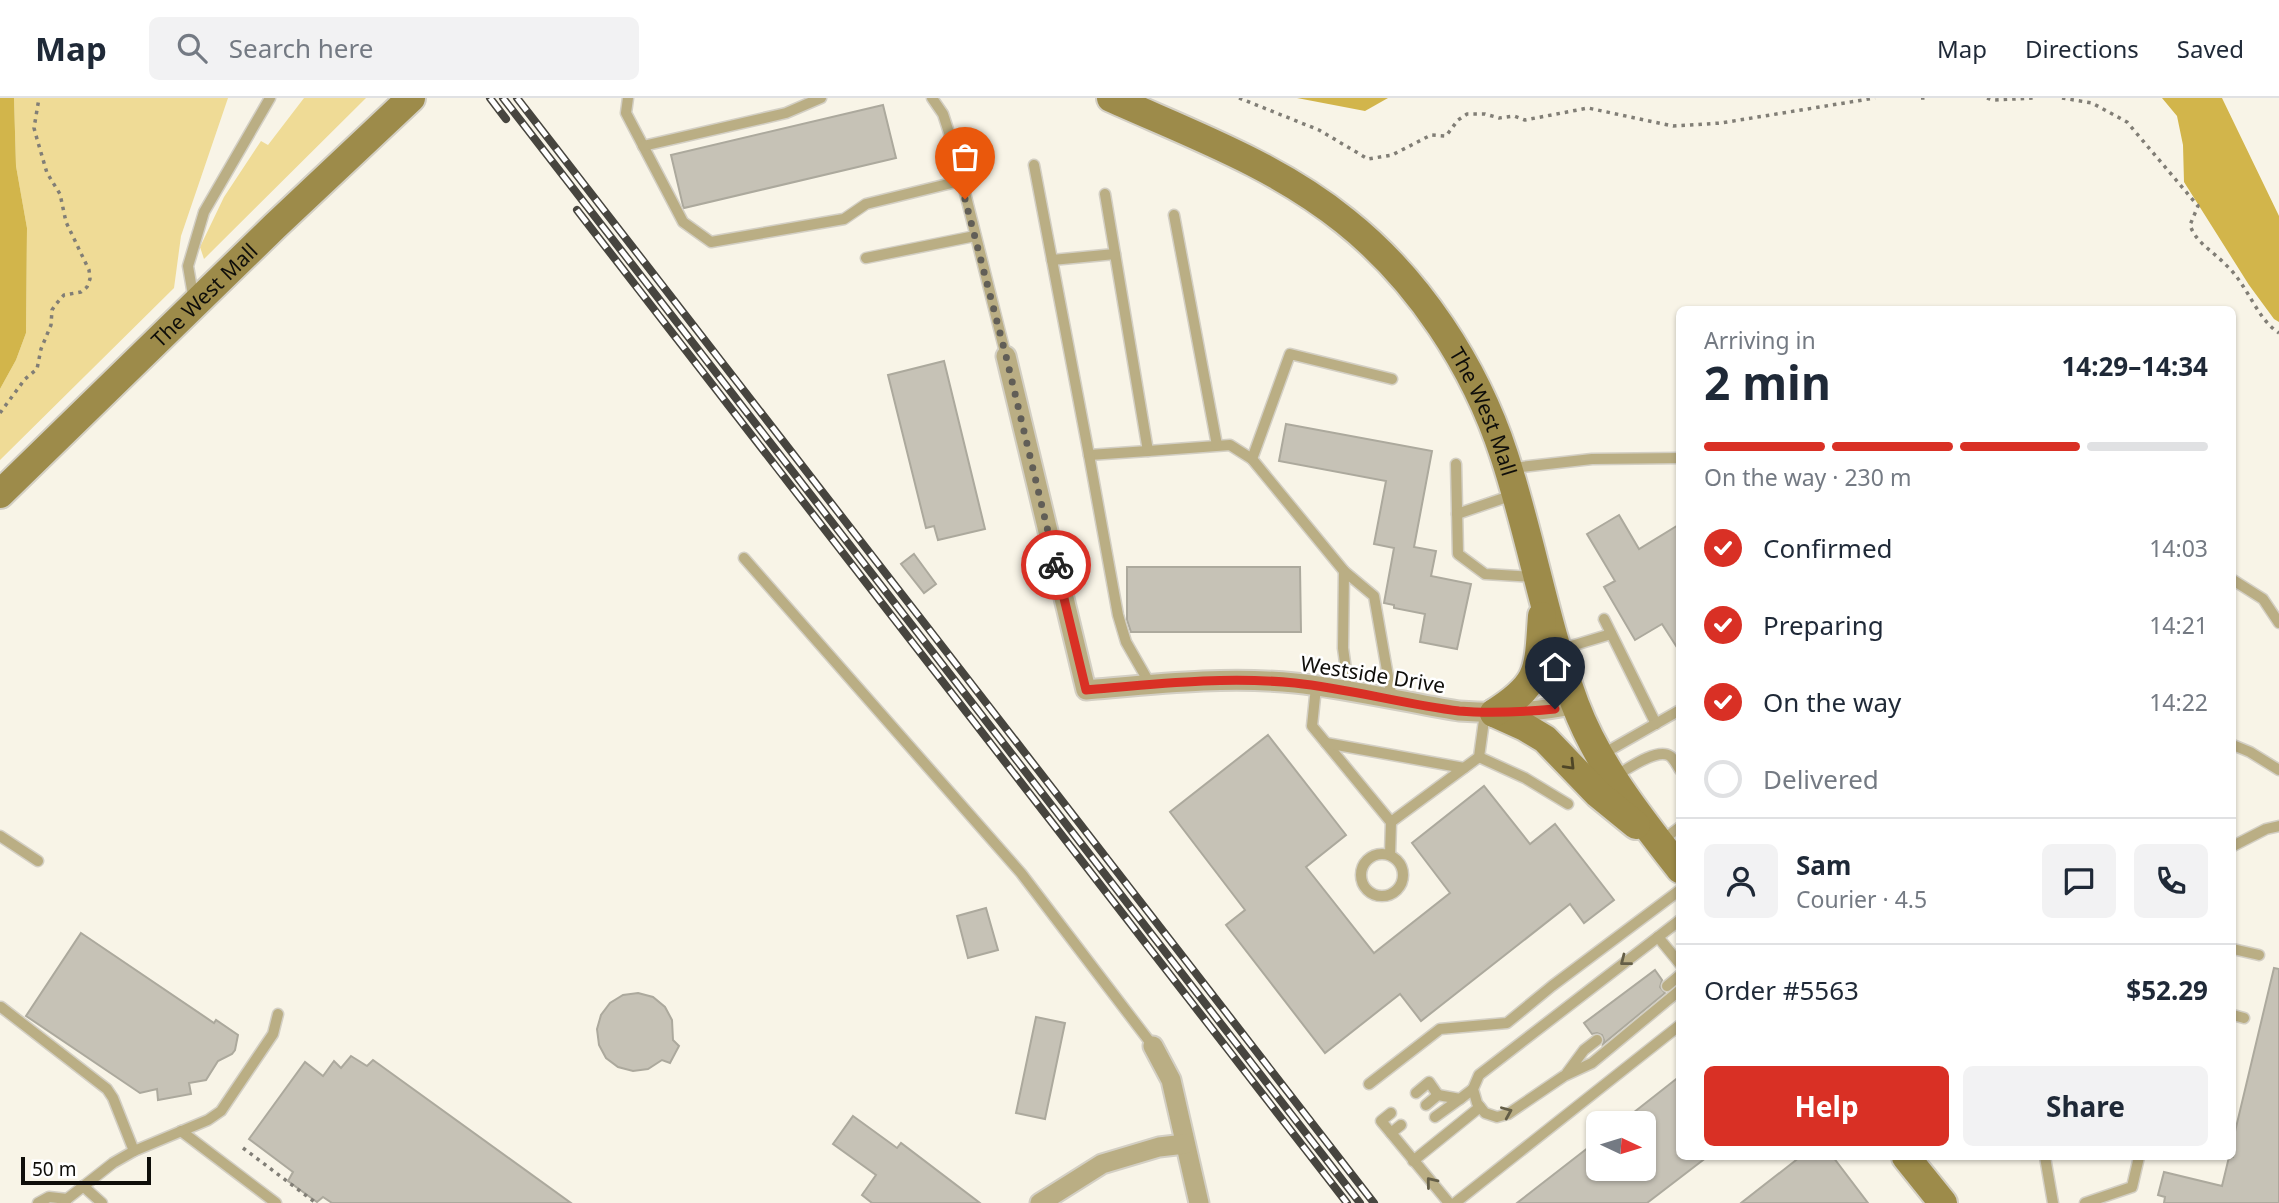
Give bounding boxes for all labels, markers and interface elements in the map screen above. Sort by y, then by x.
search box [149,17,639,80]
text: Map [35,26,107,71]
icon: search [173,29,211,67]
text: Search here [229,30,373,66]
text: Map [1937,32,1987,65]
text: Directions [2025,32,2139,65]
text: Saved [2177,32,2244,65]
pin [935,127,995,199]
icon: bag [946,138,984,176]
street label: The West Mall [145,237,263,353]
text: Arriving in [1704,324,1816,356]
street label: The West Mall [1443,342,1524,479]
text: 14:29–14:34 [2061,348,2208,384]
text: 2 min [1704,351,1831,413]
text: On the way · 230 m [1704,461,1911,493]
icon: check [1704,529,1742,567]
courier [1021,530,1091,600]
text: Confirmed [1763,530,1893,566]
text: 14:03 [2149,532,2208,564]
icon: bike [1037,546,1075,584]
icon: check [1704,606,1742,644]
text: Preparing [1763,607,1884,643]
text: 14:21 [2149,609,2208,641]
pin [1525,637,1585,709]
icon: home [1536,648,1574,686]
street label: Westside Drive [1299,649,1447,699]
icon: check [1704,683,1742,721]
text: On the way [1763,684,1901,720]
text: 14:22 [2149,686,2208,718]
one-way arrow [1561,756,1574,769]
text: Delivered [1763,761,1879,797]
button: person [1704,844,1778,918]
button: chat [2042,844,2116,918]
button: phone [2134,844,2208,918]
text: Sam [1796,847,1851,883]
text: Courier · 4.5 [1796,883,1927,915]
one-way arrow [1621,952,1633,965]
text: Order #5563 [1704,972,1859,1008]
text: $52.29 [2126,972,2208,1008]
button: Help [1704,1066,1949,1146]
button: Share [1963,1066,2208,1146]
one-way arrow [1500,1107,1512,1121]
north arrow [1586,1111,1656,1181]
map controls [1586,1111,1656,1181]
scale bar [21,1154,150,1186]
text: 50 m [32,1156,76,1182]
one-way arrow [1427,1178,1439,1191]

